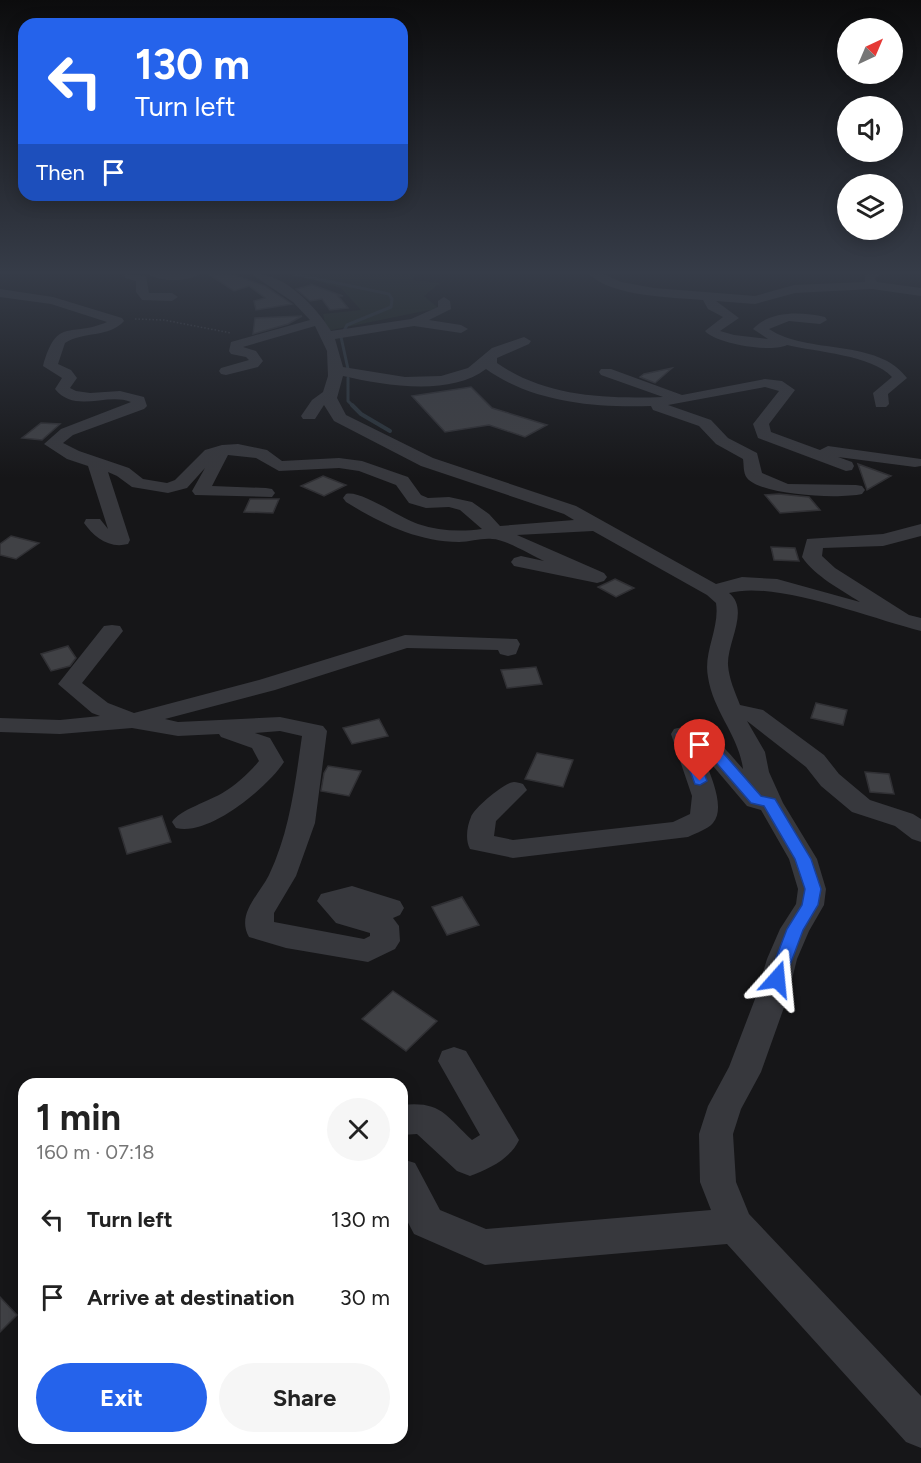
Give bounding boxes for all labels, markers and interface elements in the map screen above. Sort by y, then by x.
north arrow [837,18,903,84]
map controls [837,18,903,240]
text: 130 m [135,39,250,90]
icon: left [36,42,114,120]
text: Turn left [135,90,235,123]
button: sound [837,96,903,162]
icon: arrive [97,156,130,189]
text: Then [36,159,85,186]
button: layers [837,174,903,240]
pin [674,719,725,781]
icon: arrive [683,728,716,761]
position arrow [745,947,809,1011]
text: 1 min [36,1096,121,1139]
button: close [327,1098,390,1161]
text: 160 m · 07:18 [36,1140,154,1164]
icon: left [36,1203,69,1236]
text: Turn left [87,1206,173,1233]
text: 130 m [331,1206,390,1233]
icon: arrive [36,1281,69,1314]
text: Arrive at destination [87,1284,295,1311]
text: 30 m [340,1284,390,1311]
button: Exit [36,1363,207,1432]
button: Share [219,1363,390,1432]

